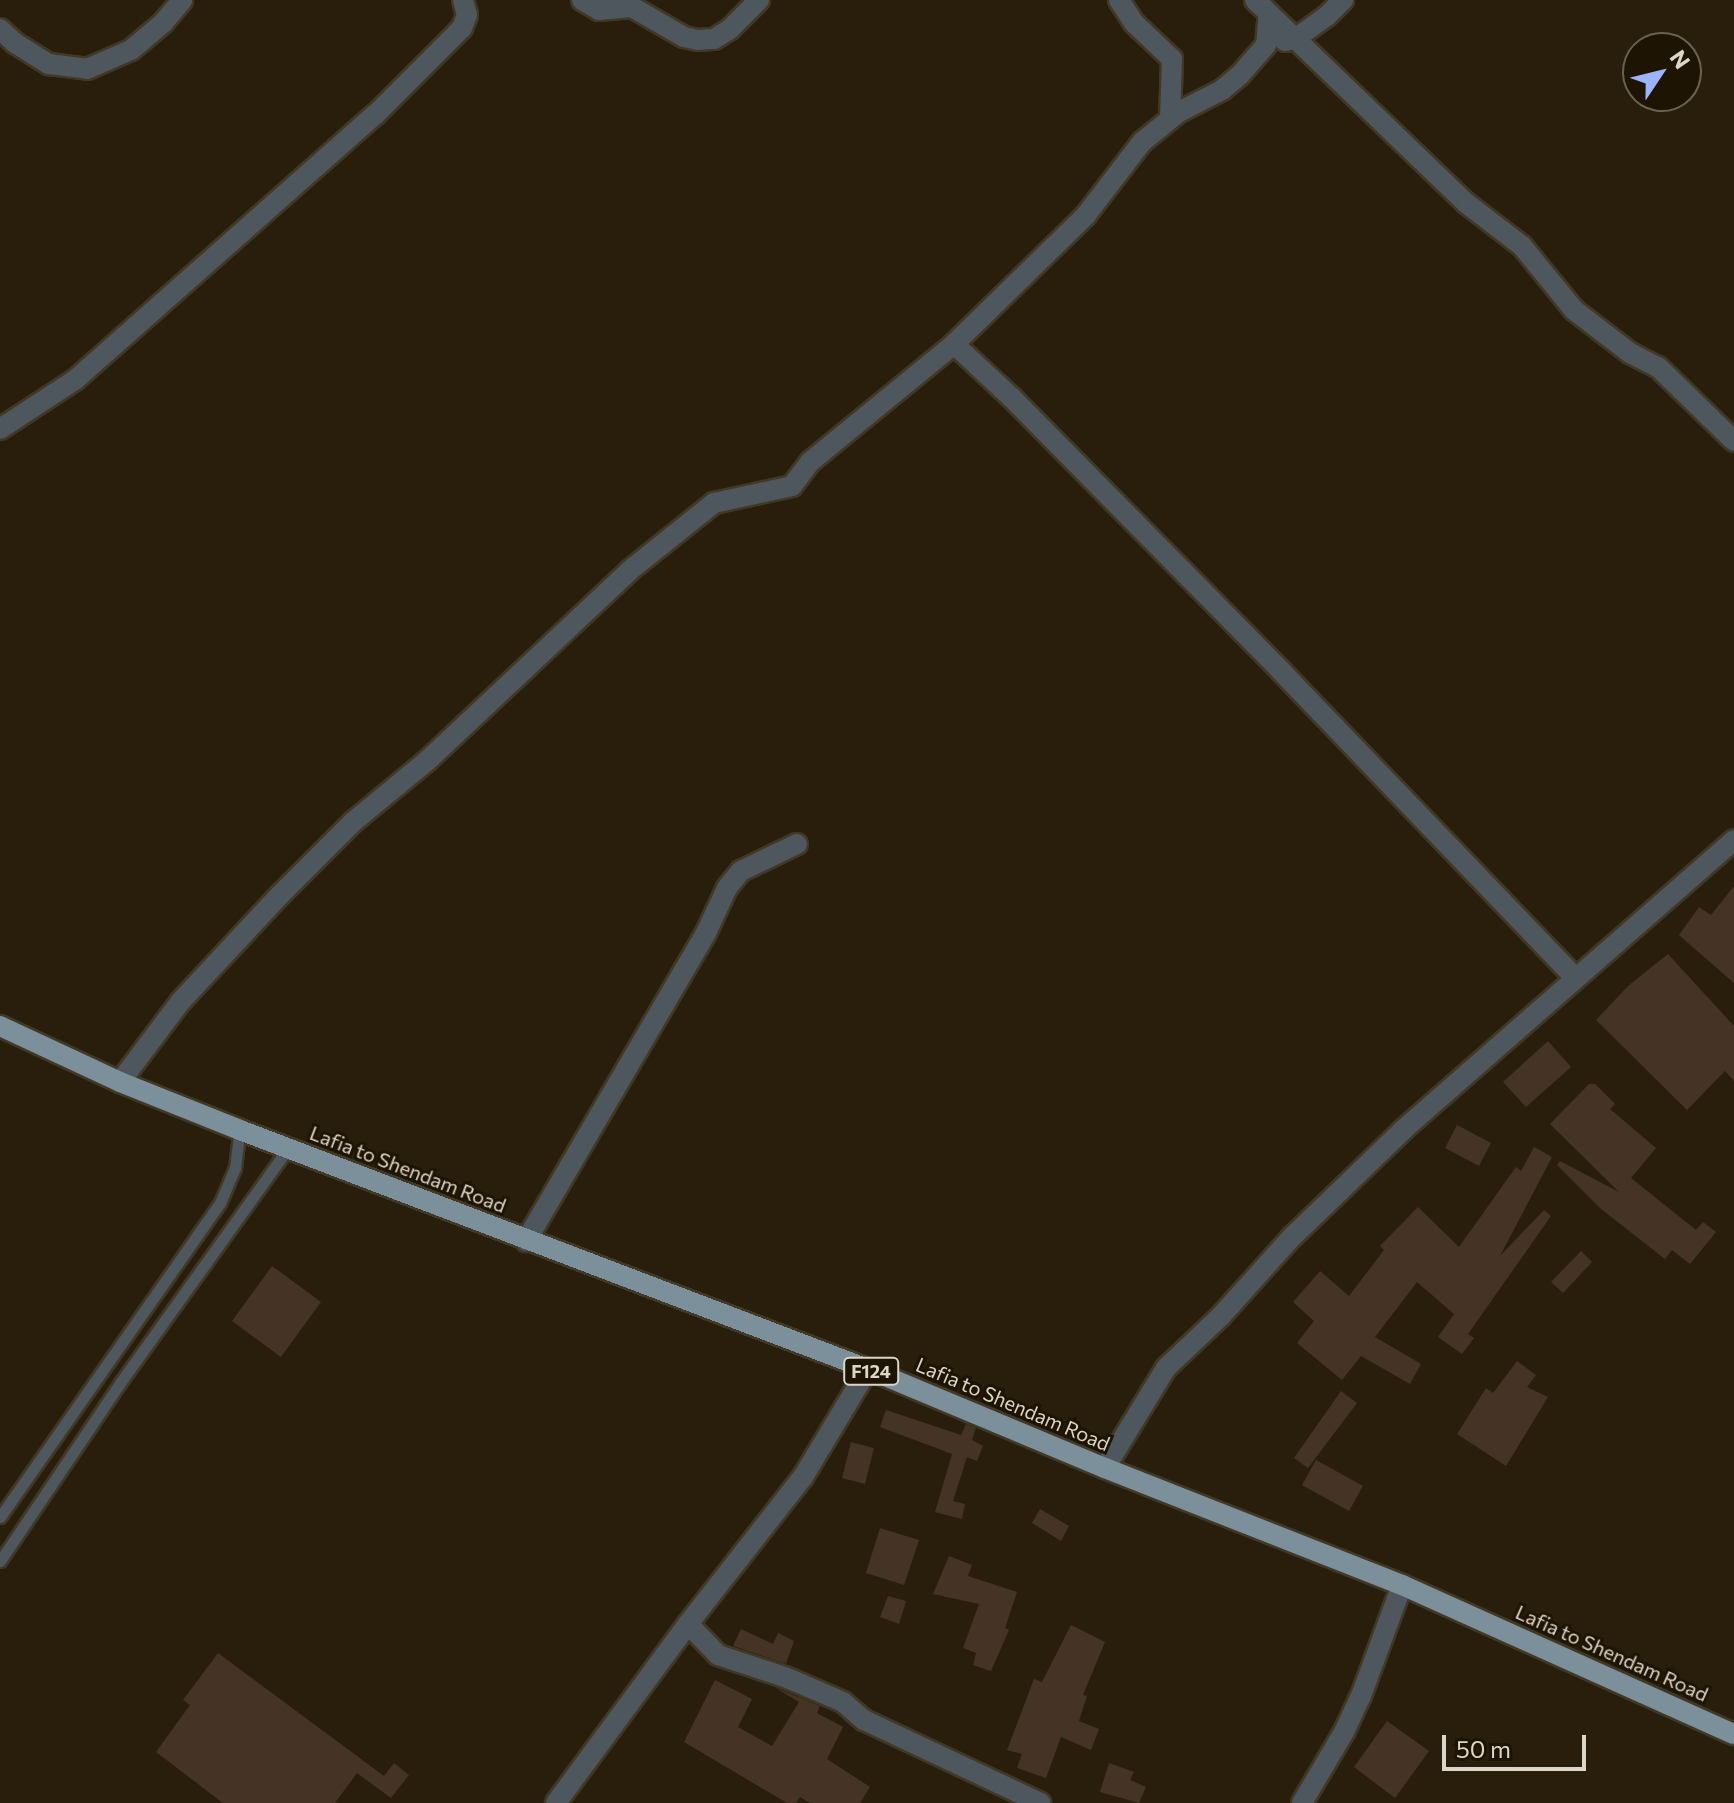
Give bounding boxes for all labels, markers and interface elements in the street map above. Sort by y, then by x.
north arrow [1622,32,1702,112]
text: N [1665,45,1696,74]
street label: Lafia to Shendam Road [306,1120,510,1218]
street label: Lafia to Shendam Road [912,1352,1114,1456]
road number: F124 [843,1357,899,1385]
street label: Lafia to Shendam Road [1512,1600,1712,1706]
scale bar [1446,1719,1590,1769]
text: 50 m [1456,1734,1511,1763]

